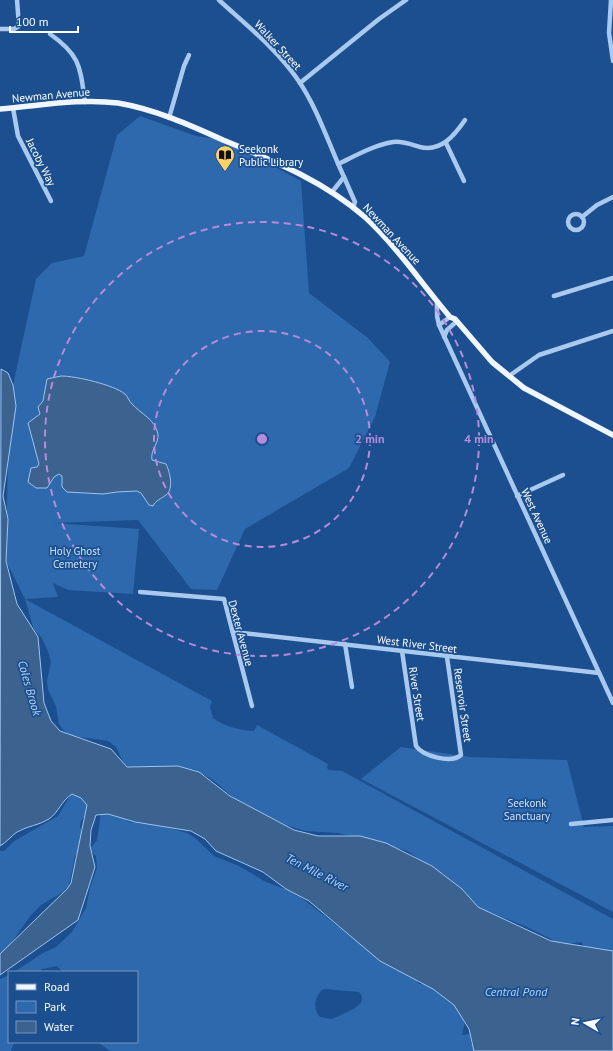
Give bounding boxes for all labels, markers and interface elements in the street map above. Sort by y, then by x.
scale bar [10,8,78,34]
text: 100 m [16,14,49,29]
street label: Walker Street [251,17,305,73]
street label: Newman Avenue [11,85,91,105]
street label: Jacoby Way [23,135,59,189]
place label: Seekonk Public Library [239,142,304,169]
library icon: Seekonk Public Library [214,144,236,172]
street label: Newman Avenue [360,201,424,268]
text: 2 min [355,431,385,446]
text: 4 min [464,431,494,446]
centre of rings [255,432,269,446]
street label: West Avenue [518,486,556,546]
park label: Holy Ghost Cemetery [49,544,101,571]
street label: Dexter Avenue [225,598,257,668]
street label: West River Street [376,632,458,656]
water label: Coles Brook [15,659,45,718]
street label: River Street [406,666,428,723]
street label: Reservoir Street [451,667,475,743]
park label: Seekonk Sanctuary [504,796,551,823]
water label: Ten Mile River [283,850,352,895]
legend [8,971,138,1043]
text: Road [44,979,69,994]
water label: Central Pond [485,984,548,999]
text: Park [44,999,66,1014]
north arrow [565,1003,605,1043]
text: N [568,1017,583,1026]
text: Water [44,1019,74,1034]

